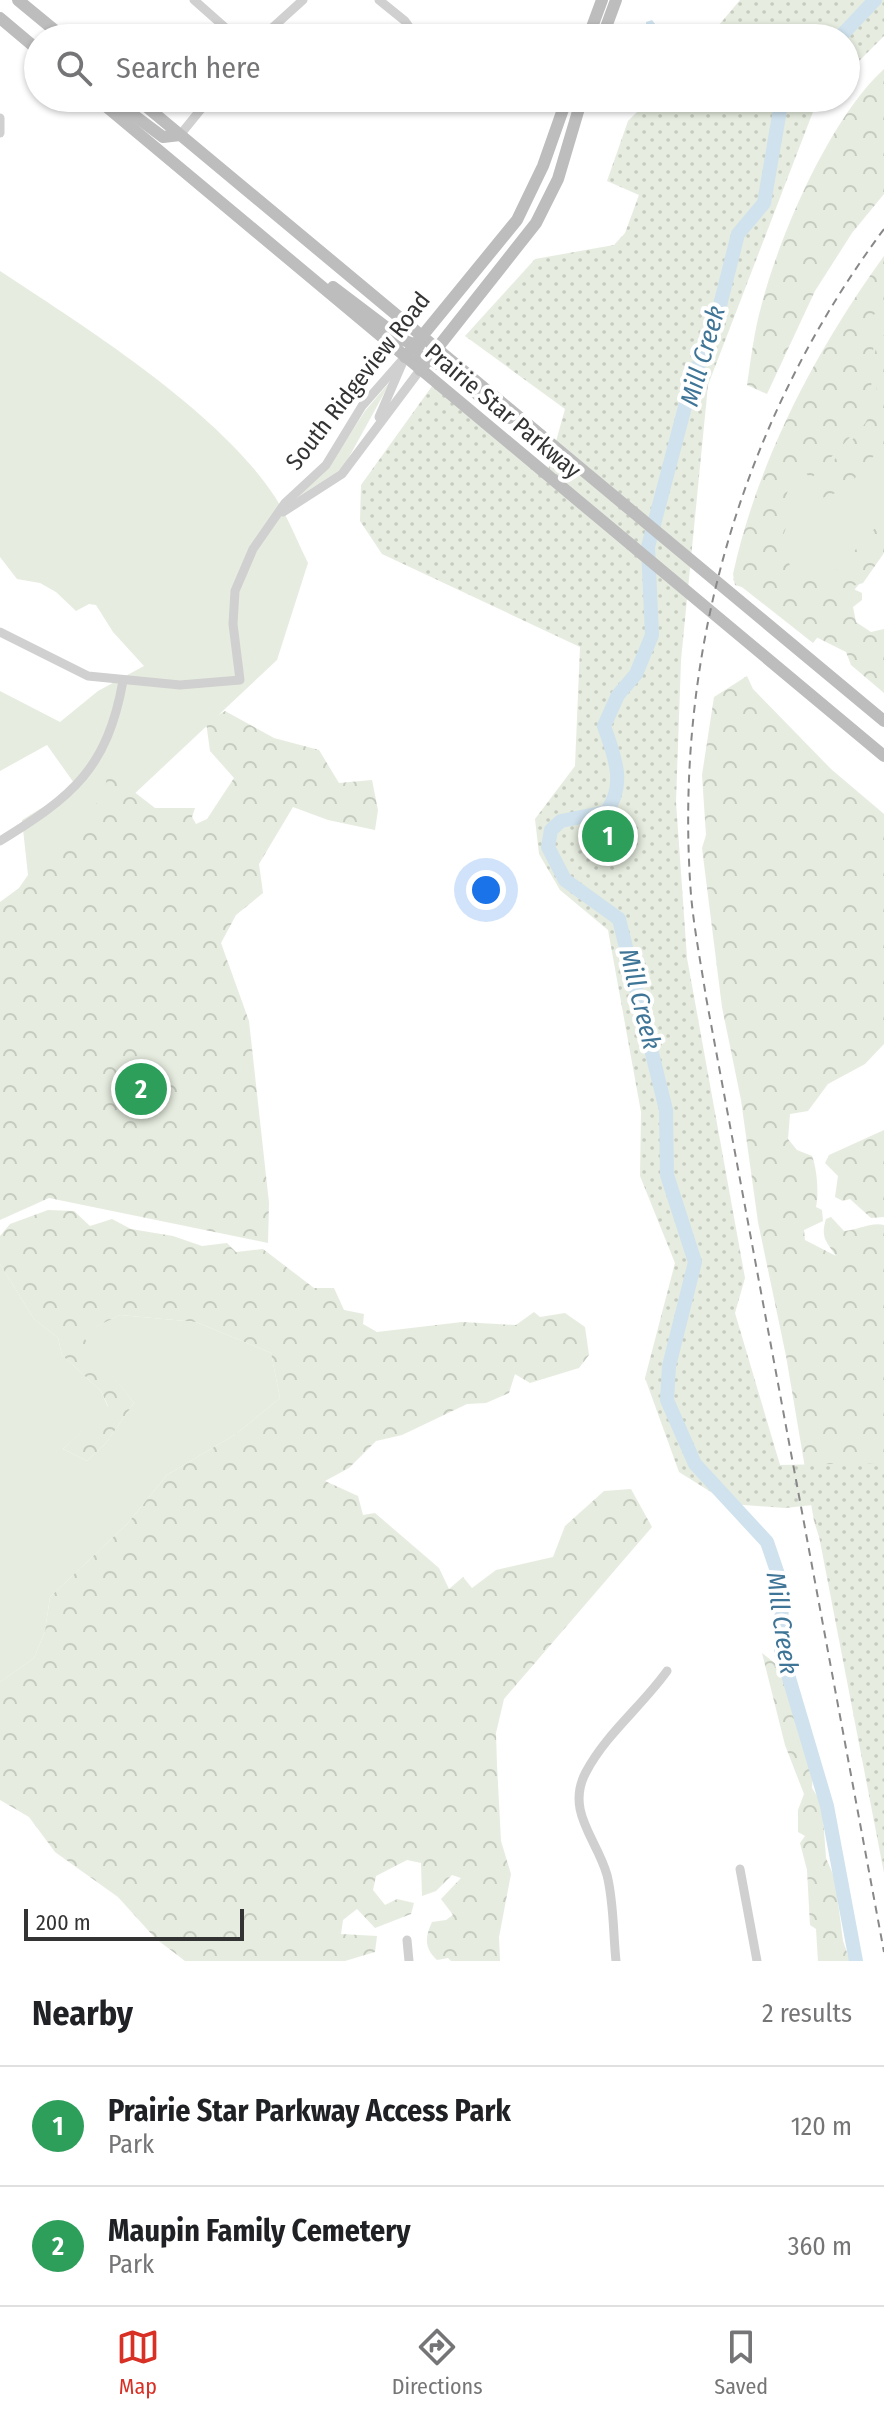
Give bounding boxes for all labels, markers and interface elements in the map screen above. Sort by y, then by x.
search box [24,24,860,112]
icon: search [52,46,96,90]
text: Search here [116,50,261,86]
street label: South Ridgeview Road [280,287,436,475]
water label: Mill Creek [674,302,732,410]
street label: Prairie Star Parkway [419,338,587,485]
pin: 1 [582,806,634,866]
your location [466,870,506,910]
water label: Mill Creek [613,945,668,1053]
pin: 2 [115,1059,167,1119]
water label: Mill Creek [759,1570,805,1676]
scale bar [24,1905,244,1941]
text: 200 m [36,1909,91,1936]
text: Nearby [32,1993,133,2034]
text: 2 results [762,1998,852,2029]
text: Prairie Star Parkway Access Park [108,2093,511,2129]
text: 1 [53,2111,64,2142]
text: 120 m [791,2111,852,2142]
text: Park [108,2129,154,2160]
text: Maupin Family Cemetery [108,2213,410,2249]
text: 2 [52,2231,64,2262]
text: 360 m [788,2231,852,2262]
text: Park [108,2249,154,2280]
tab: Map [116,2325,160,2400]
tab: Directions [392,2325,483,2400]
tab: Saved [714,2325,768,2400]

